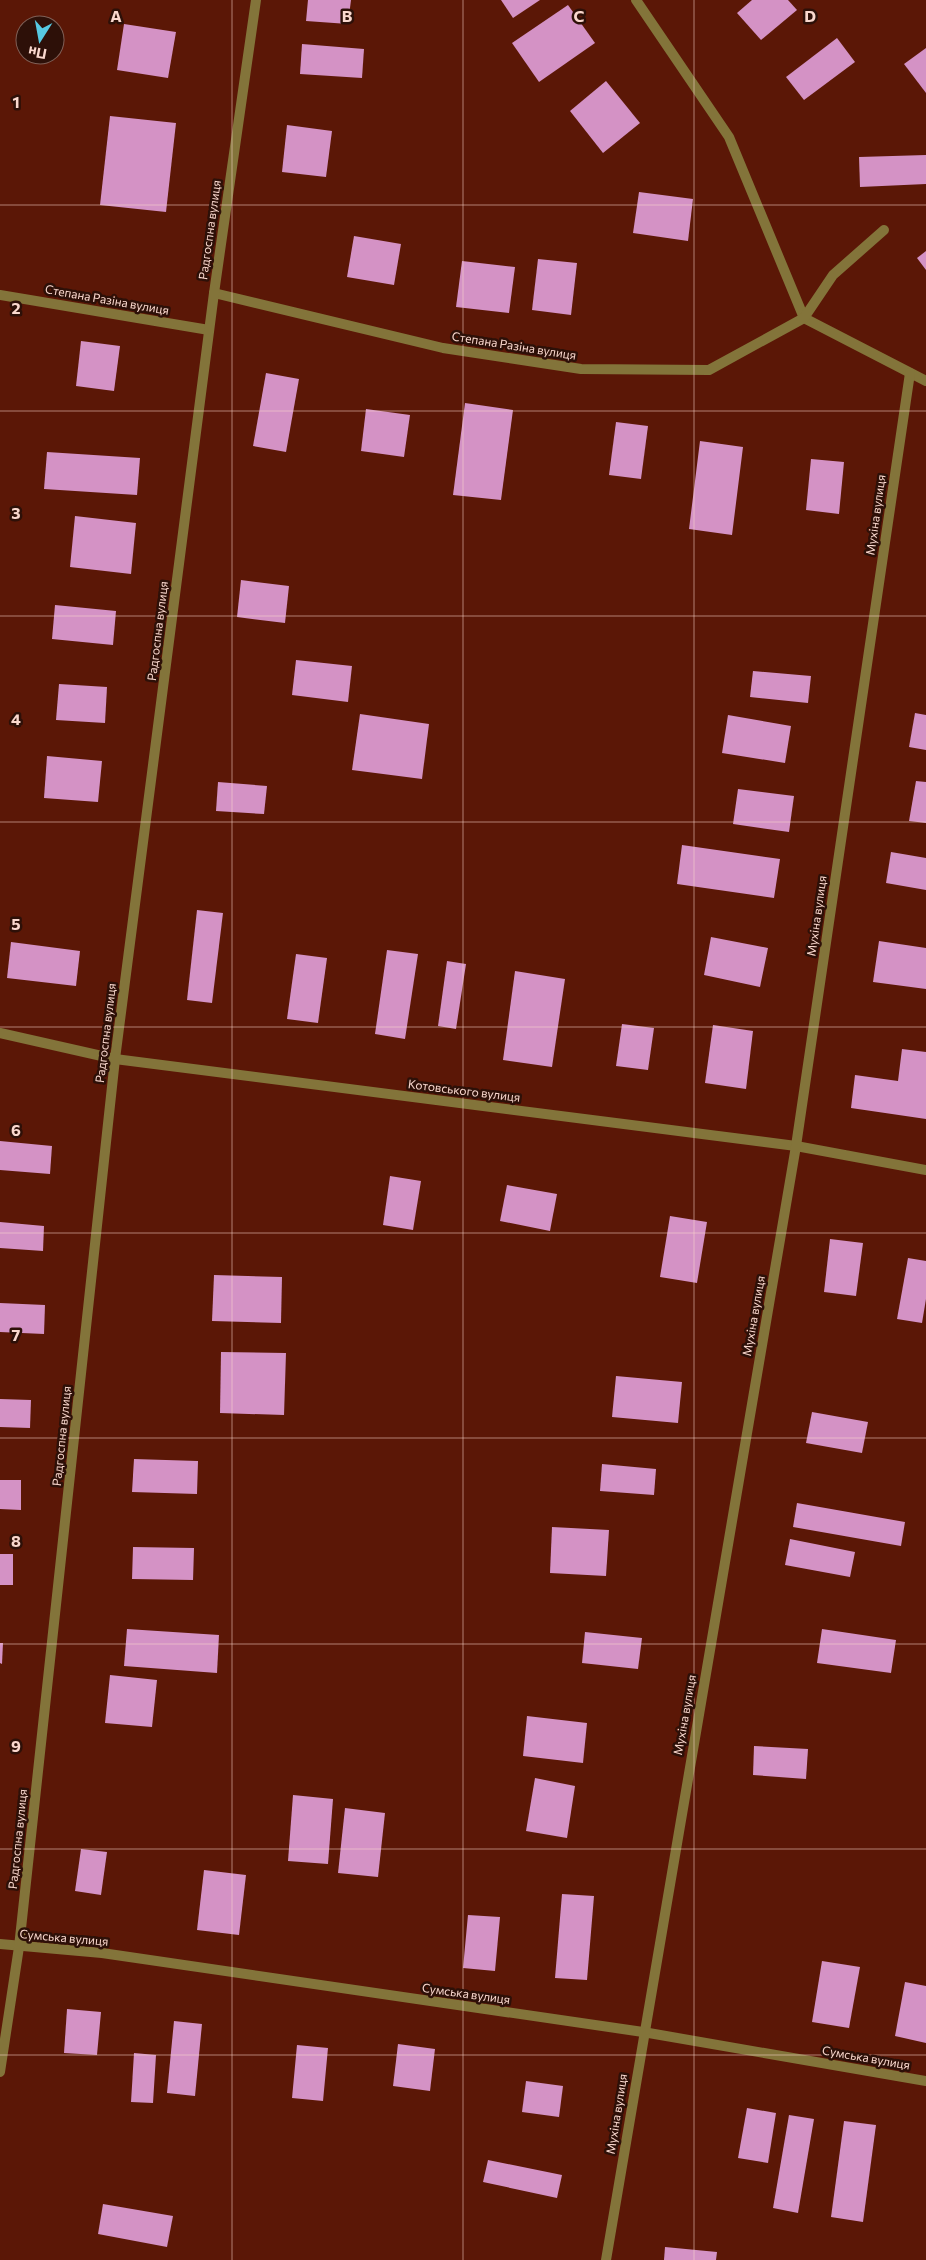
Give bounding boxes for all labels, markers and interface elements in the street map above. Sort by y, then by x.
text: A [110,6,122,25]
text: B [342,6,353,25]
text: C [574,6,585,25]
text: D [804,6,816,25]
north arrow [15,15,65,65]
text: Пн [27,43,48,63]
text: 1 [12,92,20,111]
street label: Радгоспна вулиця [195,179,223,281]
street label: Степана Разіна вулиця [44,281,170,317]
text: 2 [11,298,21,317]
street label: Степана Разіна вулиця [451,328,577,362]
street label: Мухіна вулиця [862,474,888,556]
text: 3 [11,503,21,522]
street label: Радгоспна вулиця [144,580,170,682]
text: 4 [11,709,21,728]
street label: Мухіна вулиця [803,875,829,957]
text: 5 [11,914,21,933]
street label: Радгоспна вулиця [92,982,118,1084]
street label: Котовського вулиця [407,1076,521,1104]
text: 6 [11,1120,21,1139]
street label: Мухіна вулиця [739,1275,767,1357]
text: 7 [12,1325,21,1344]
street label: Радгоспна вулиця [49,1385,73,1487]
text: 8 [11,1531,21,1550]
street label: Мухіна вулиця [670,1674,698,1756]
text: 9 [11,1736,21,1755]
street label: Радгоспна вулиця [5,1788,29,1890]
street label: Сумська вулиця [19,1926,109,1948]
street label: Сумська вулиця [421,1980,511,2006]
street label: Сумська вулиця [821,2042,911,2072]
street label: Мухіна вулиця [603,2073,629,2155]

